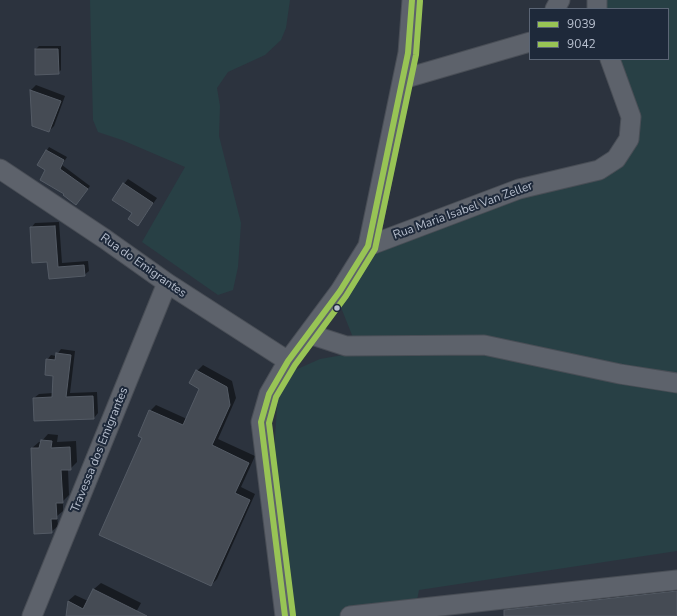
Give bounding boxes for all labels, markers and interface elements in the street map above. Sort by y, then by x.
legend [529,8,669,60]
text: 9039 [567,16,596,32]
text: 9042 [567,36,596,52]
street label: Rua Maria Isabel Van Zeller [391,179,535,243]
street label: Rua do Emigrantes [97,231,189,301]
unlabelled marker [332,303,342,313]
street label: Travessa dos Emigrantes [68,385,132,515]

